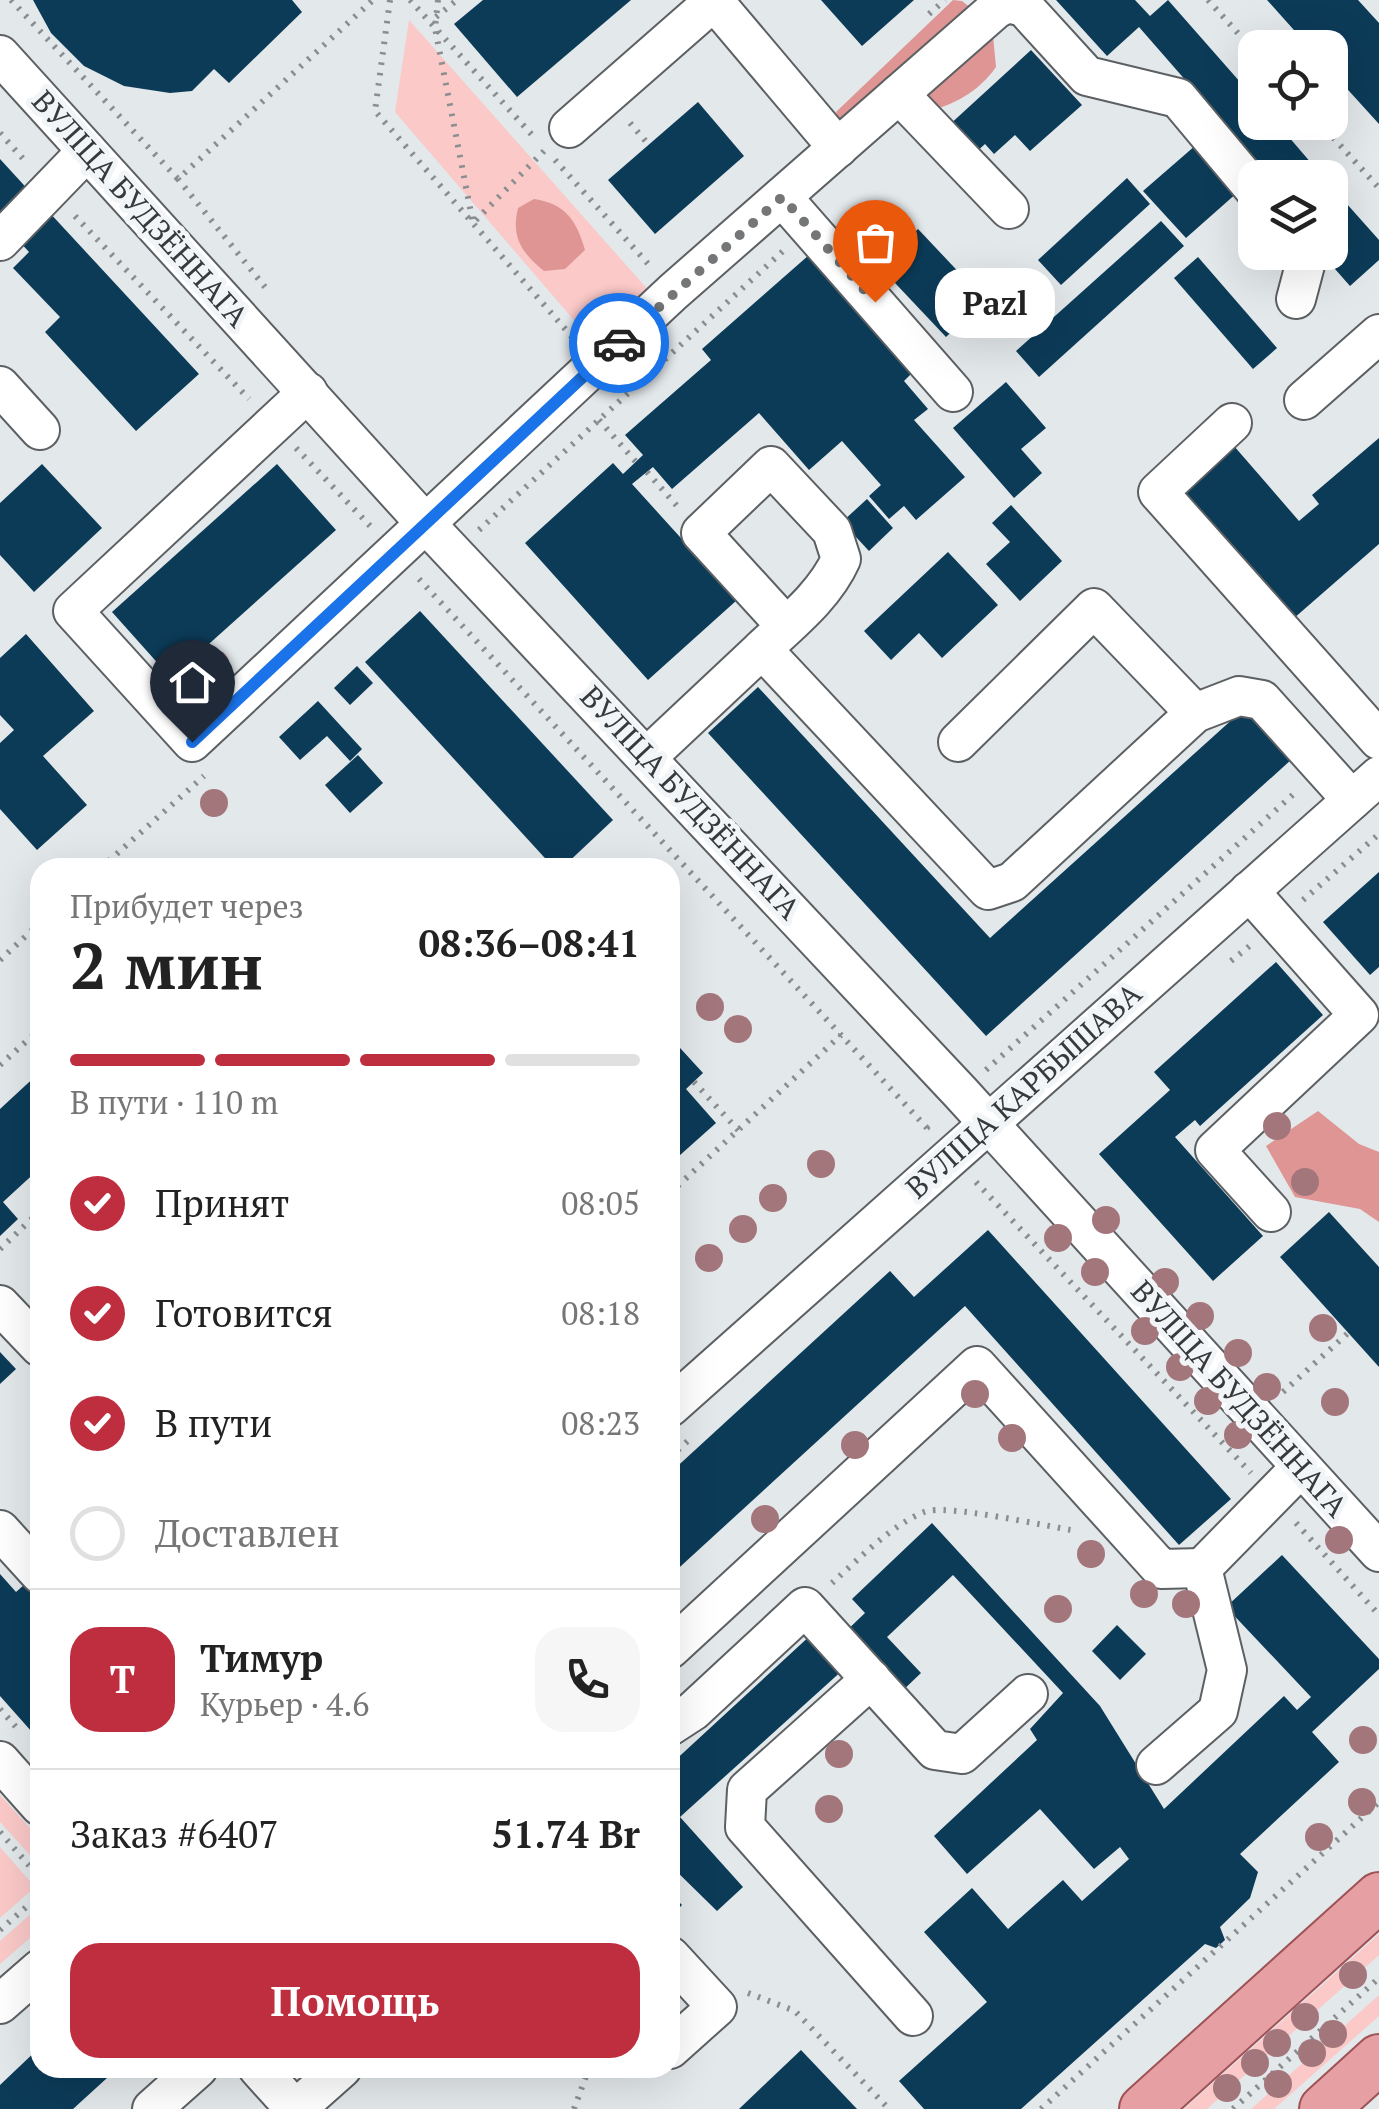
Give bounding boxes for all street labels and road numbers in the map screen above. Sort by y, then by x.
street label: ВУЛІЦА БУДЗЁННАГА [24,81,258,336]
street label: ВУЛІЦА БУДЗЁННАГА [572,677,810,928]
street label: ВУЛІЦА КАРБЫШАВА [897,973,1150,1207]
street label: ВУЛІЦА БУДЗЁННАГА [1123,1271,1357,1526]

